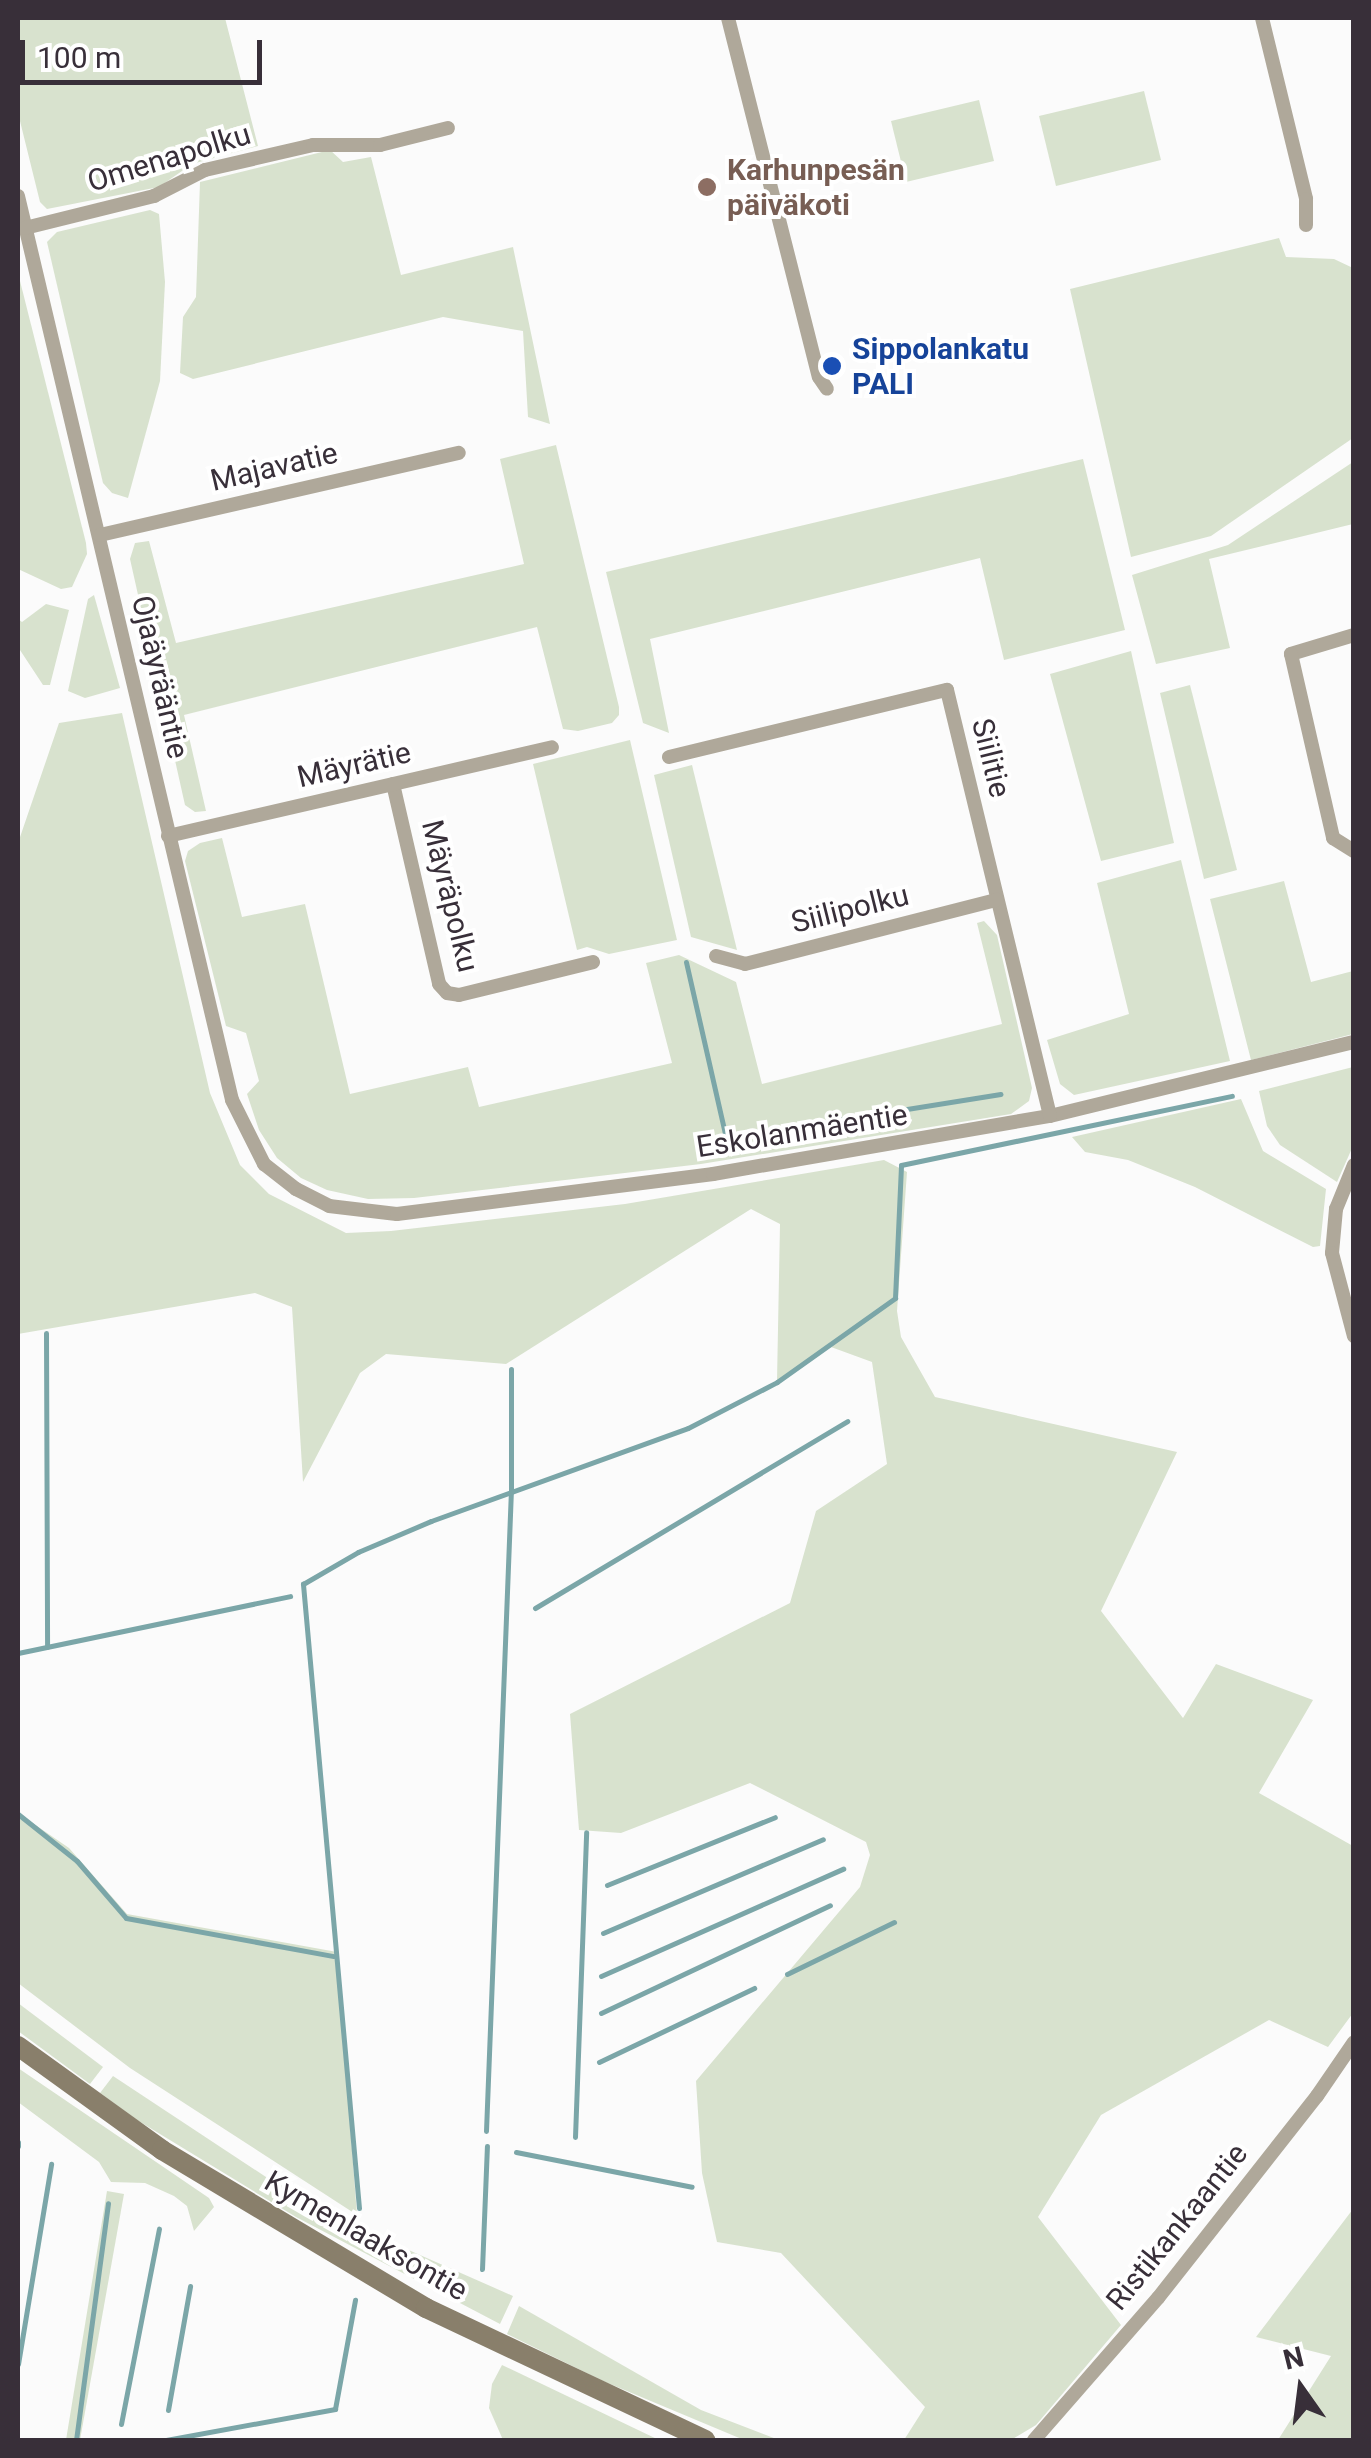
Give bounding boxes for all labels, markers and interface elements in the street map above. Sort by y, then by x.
scale bar [25,20,268,82]
text: 100 m [37,40,121,75]
street label: Omenapolku [83,116,255,200]
place label: Karhunpesän päiväkoti [727,152,905,222]
marker: Karhunpesän päiväkoti [696,176,718,198]
place label: Sippolankatu PALI [852,331,1029,402]
marker: Sippolankatu PALI [821,355,843,377]
street label: Majavatie [207,435,341,499]
street label: Ojaäyrääntie [124,592,196,762]
street label: Siilitie [964,715,1018,801]
street label: Mäyrätie [294,734,414,796]
street label: Mäyräpolku [414,816,486,976]
street label: Siilipolku [787,877,913,941]
street label: Eskolanmäentie [694,1097,910,1165]
street label: Ristikankaantie [1099,2136,1255,2318]
street label: Kymenlaaksontie [258,2163,474,2309]
north arrow [1251,2338,1351,2438]
text: N [1280,2340,1307,2377]

